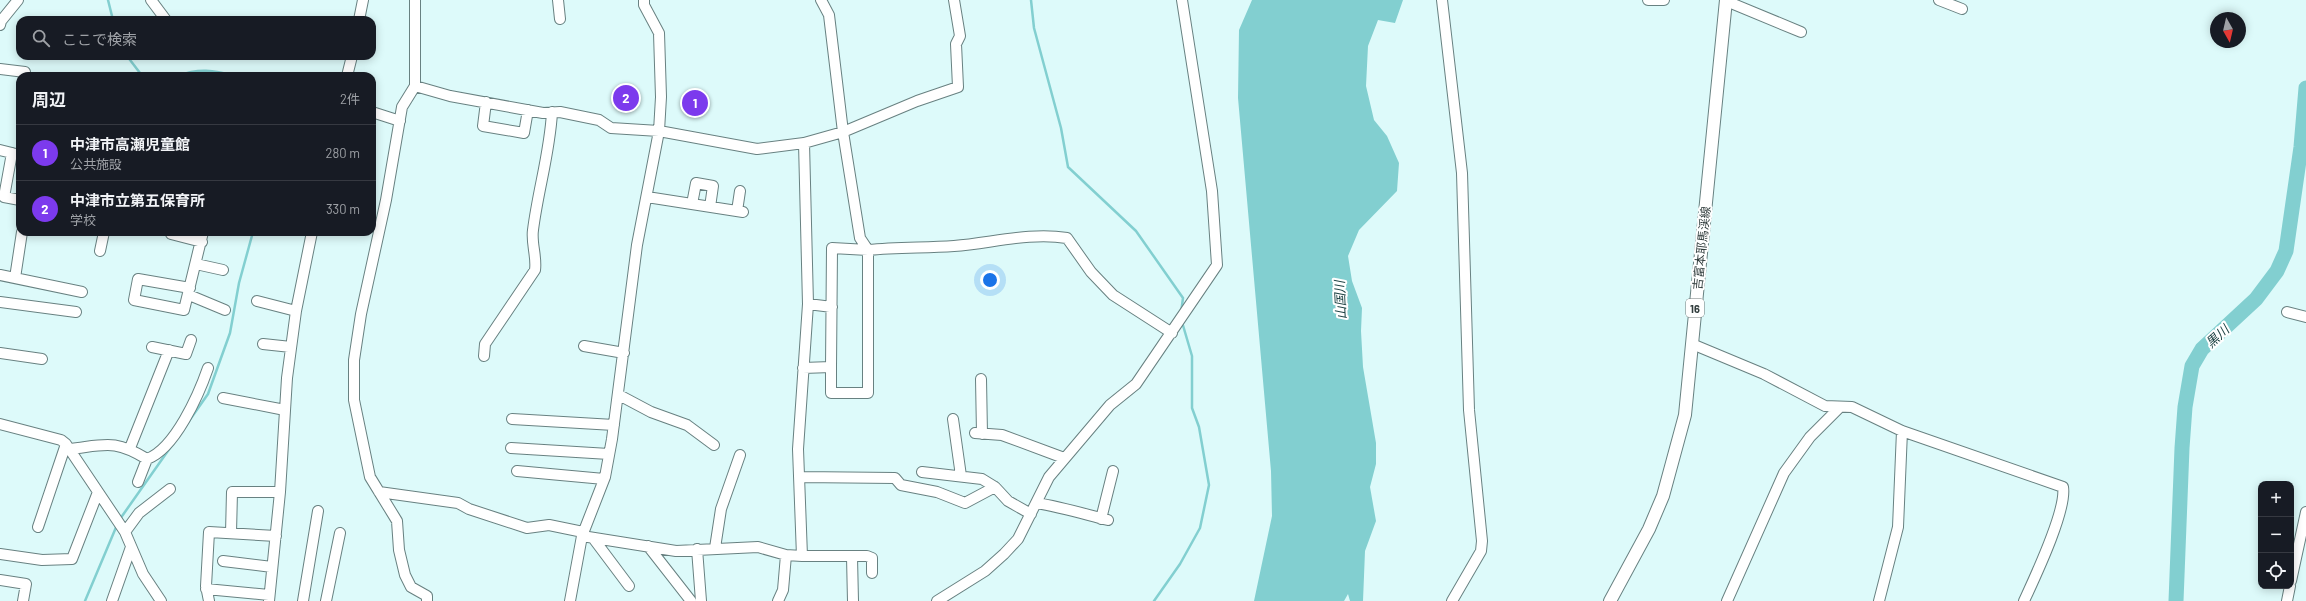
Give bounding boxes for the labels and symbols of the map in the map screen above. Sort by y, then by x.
north arrow [2210,12,2246,48]
pin: 2 [613,83,639,113]
pin: 1 [682,88,708,118]
street label: 吉富本耶馬渓線 [1690,205,1712,291]
your location [980,270,1000,290]
water label: 山国川 [1331,278,1349,320]
road number: 16 [1686,299,1704,317]
water label: 黒川 [2202,320,2233,351]

